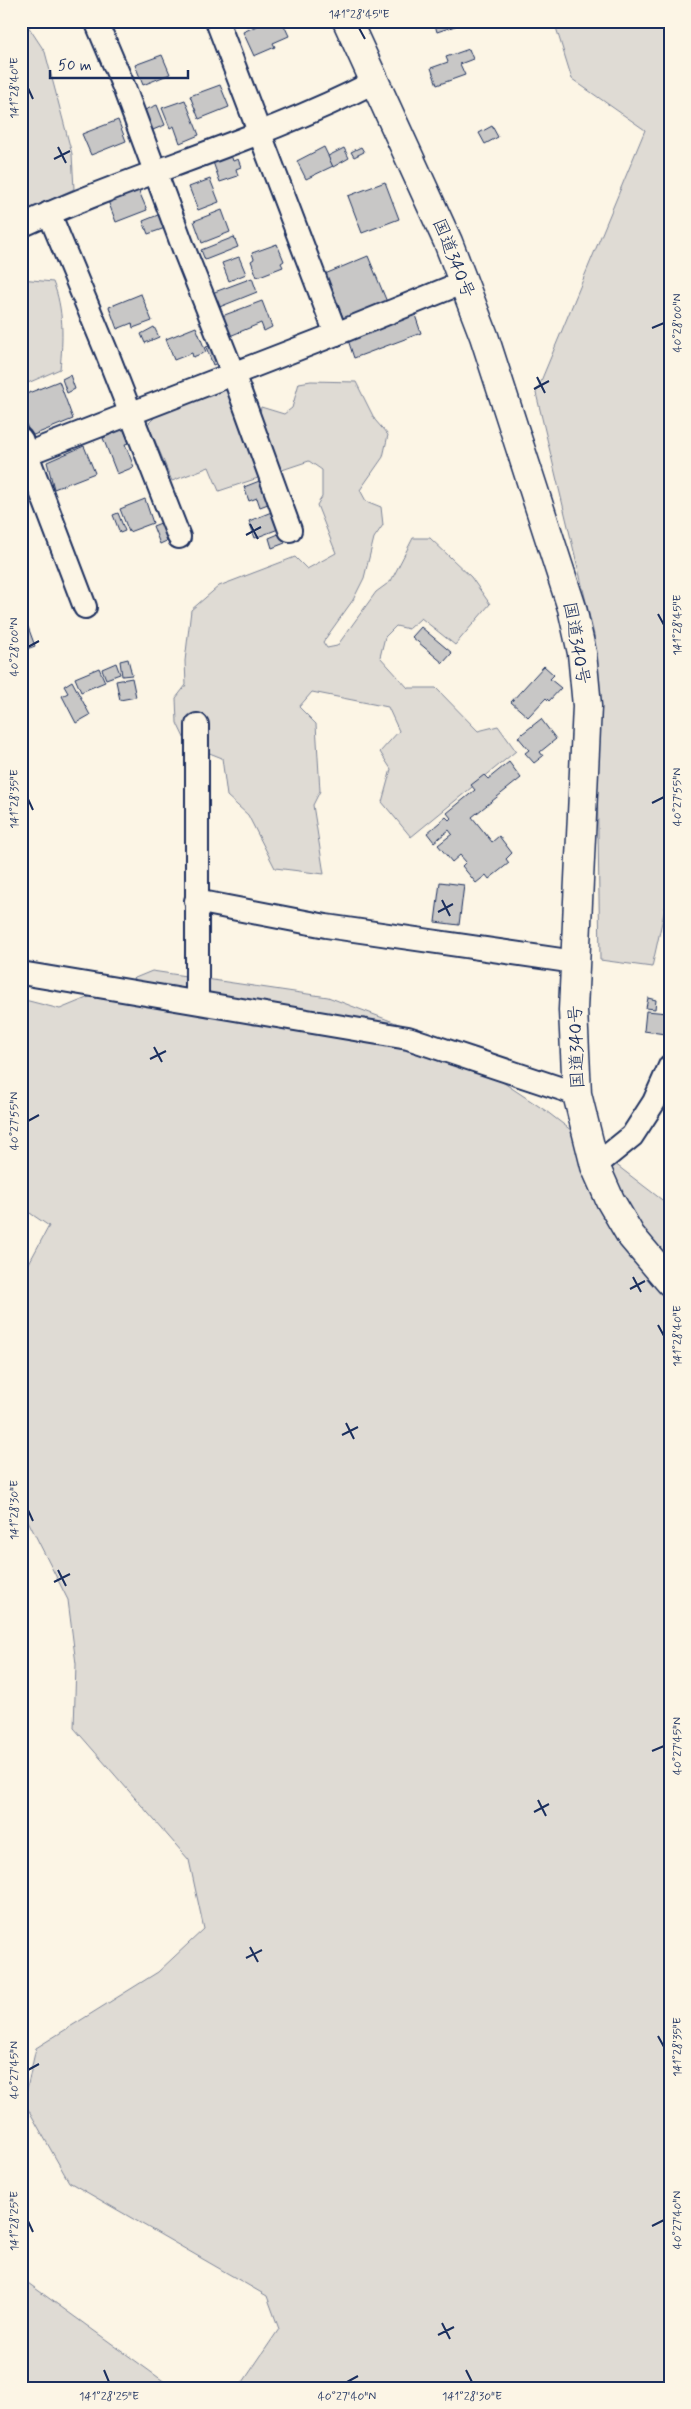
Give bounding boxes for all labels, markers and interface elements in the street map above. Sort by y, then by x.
text: 141°28'45"E [328,7,390,23]
scale bar [50,48,188,80]
text: 50 m [58,56,92,76]
text: 141°28'40"E [7,57,23,119]
street label: 国道340号 [426,215,480,302]
text: 40°28'00"N [670,294,686,352]
text: 141°28'45"E [670,594,686,656]
street label: 国道340号 [557,600,595,687]
text: 40°28'00"N [7,618,23,676]
text: 40°27'55"N [670,768,686,826]
text: 141°28'35"E [7,769,23,829]
street label: 国道340号 [564,1005,590,1089]
text: 40°27'55"N [7,1092,23,1150]
text: 141°28'40"E [670,1305,686,1367]
text: 141°28'30"E [7,1480,23,1540]
text: 40°27'45"N [670,1717,686,1775]
text: 141°28'35"E [670,2017,686,2077]
text: 40°27'45"N [7,2041,23,2099]
text: 141°28'25"E [7,2191,23,2251]
text: 40°27'40"N [670,2191,686,2249]
text: 141°28'25"E [79,2389,139,2405]
text: 40°27'40"N [318,2389,376,2405]
text: 141°28'30"E [442,2389,502,2405]

